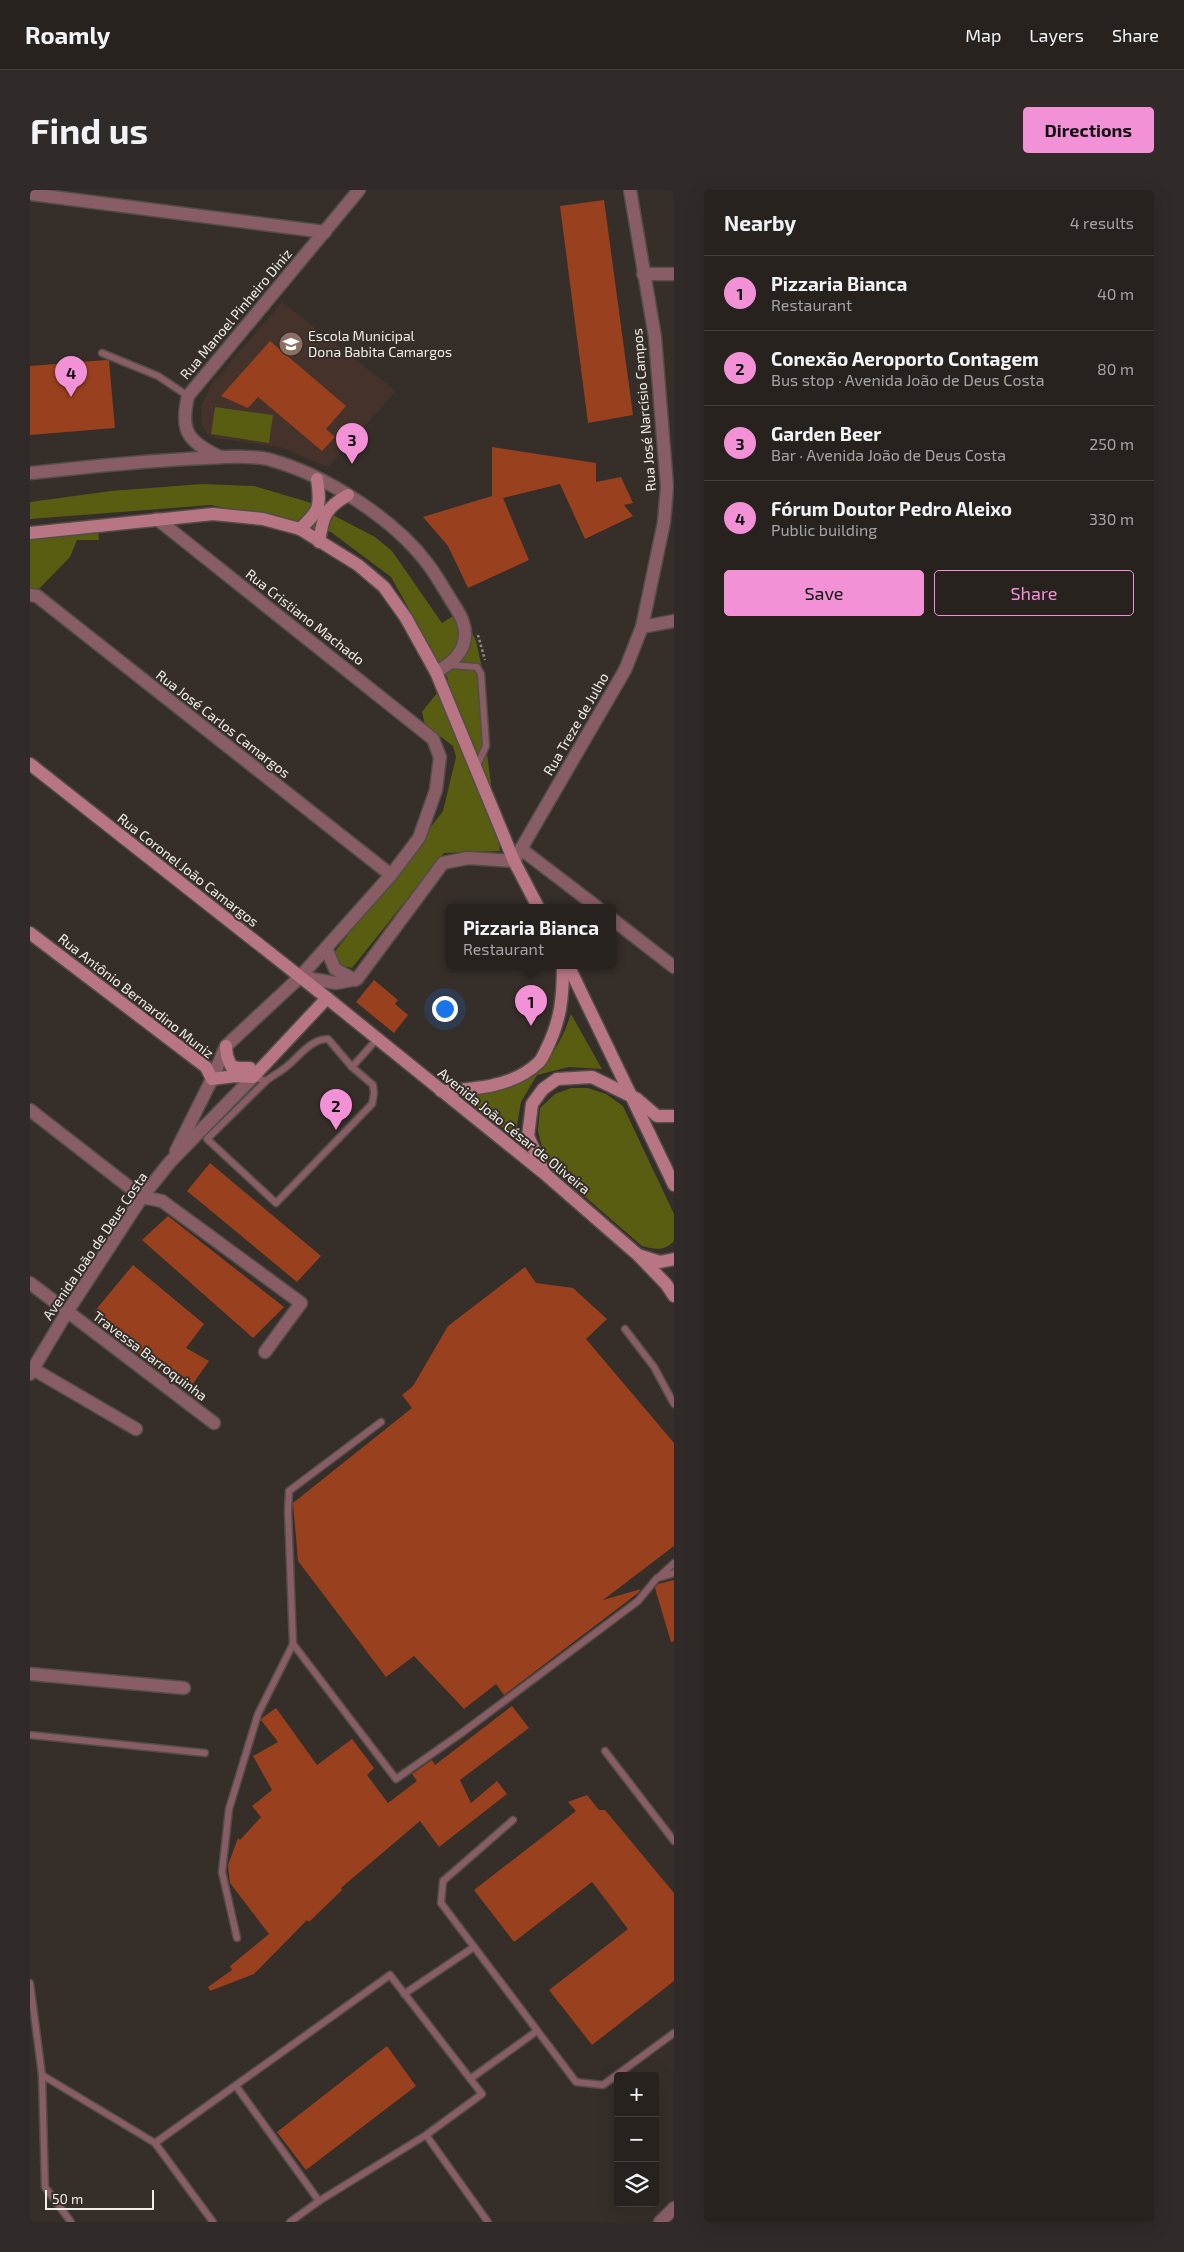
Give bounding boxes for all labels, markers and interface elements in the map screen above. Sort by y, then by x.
text: Roamly [25,20,110,49]
text: Map [965,24,1001,46]
text: Layers [1029,24,1084,46]
text: Share [1112,24,1159,46]
button: Directions [1023,107,1154,153]
text: Find us [30,109,148,151]
text: Nearby [724,210,796,235]
text: 4 results [1070,213,1134,232]
street label: Rua Manoel Pinheiro Diniz [176,245,295,382]
text: Pizzaria Bianca [771,272,907,295]
text: 1 [737,284,743,303]
text: 40 m [1097,284,1134,303]
text: Restaurant [771,295,852,314]
place label: Escola Municipal Dona Babita Camargos [308,327,452,360]
street label: Rua José Narcísio Campos [628,328,659,492]
school or university icon: Escola Municipal Dona Babita Camargos [278,331,304,357]
text: Conexão Aeroporto Contagem [771,347,1039,370]
pin: 4 [55,356,87,397]
text: 2 [735,359,745,378]
text: 80 m [1097,359,1134,378]
text: Bus stop · Avenida João de Deus Costa [771,370,1044,389]
text: Garden Beer [771,422,881,445]
pin: 3 [336,423,368,464]
text: 3 [735,434,745,453]
text: 250 m [1089,434,1134,453]
text: Bar · Avenida João de Deus Costa [771,445,1006,464]
text: Fórum Doutor Pedro Aleixo [771,497,1012,520]
text: 4 [735,509,745,528]
text: 330 m [1089,509,1134,528]
text: Public building [771,520,877,539]
street label: Rua Cristiano Machado [243,565,368,668]
button: Save [724,570,924,616]
button: Share [934,570,1134,616]
street label: Rua José Carlos Camargos [153,666,294,781]
street label: Rua Treze de Julho [539,669,612,778]
street label: Rua Coronel João Camargos [114,809,262,930]
popup [446,904,616,969]
text: Pizzaria Bianca [463,916,599,939]
street label: Rua Antônio Bernardino Muniz [55,930,217,1062]
text: Restaurant [463,939,544,958]
pin: 1 [515,985,547,1026]
your location [432,996,458,1022]
street label: Avenida João César de Oliveira [435,1064,594,1197]
pin: 2 [320,1089,352,1130]
street label: Avenida João de Deus Costa [39,1169,150,1323]
street label: Travessa Barroquinha [90,1307,211,1404]
map controls [614,2072,659,2207]
button: + [614,2072,659,2117]
button: − [614,2117,659,2162]
button: layers [614,2162,659,2207]
scale bar [45,2187,154,2210]
text: 50 m [52,2190,83,2207]

